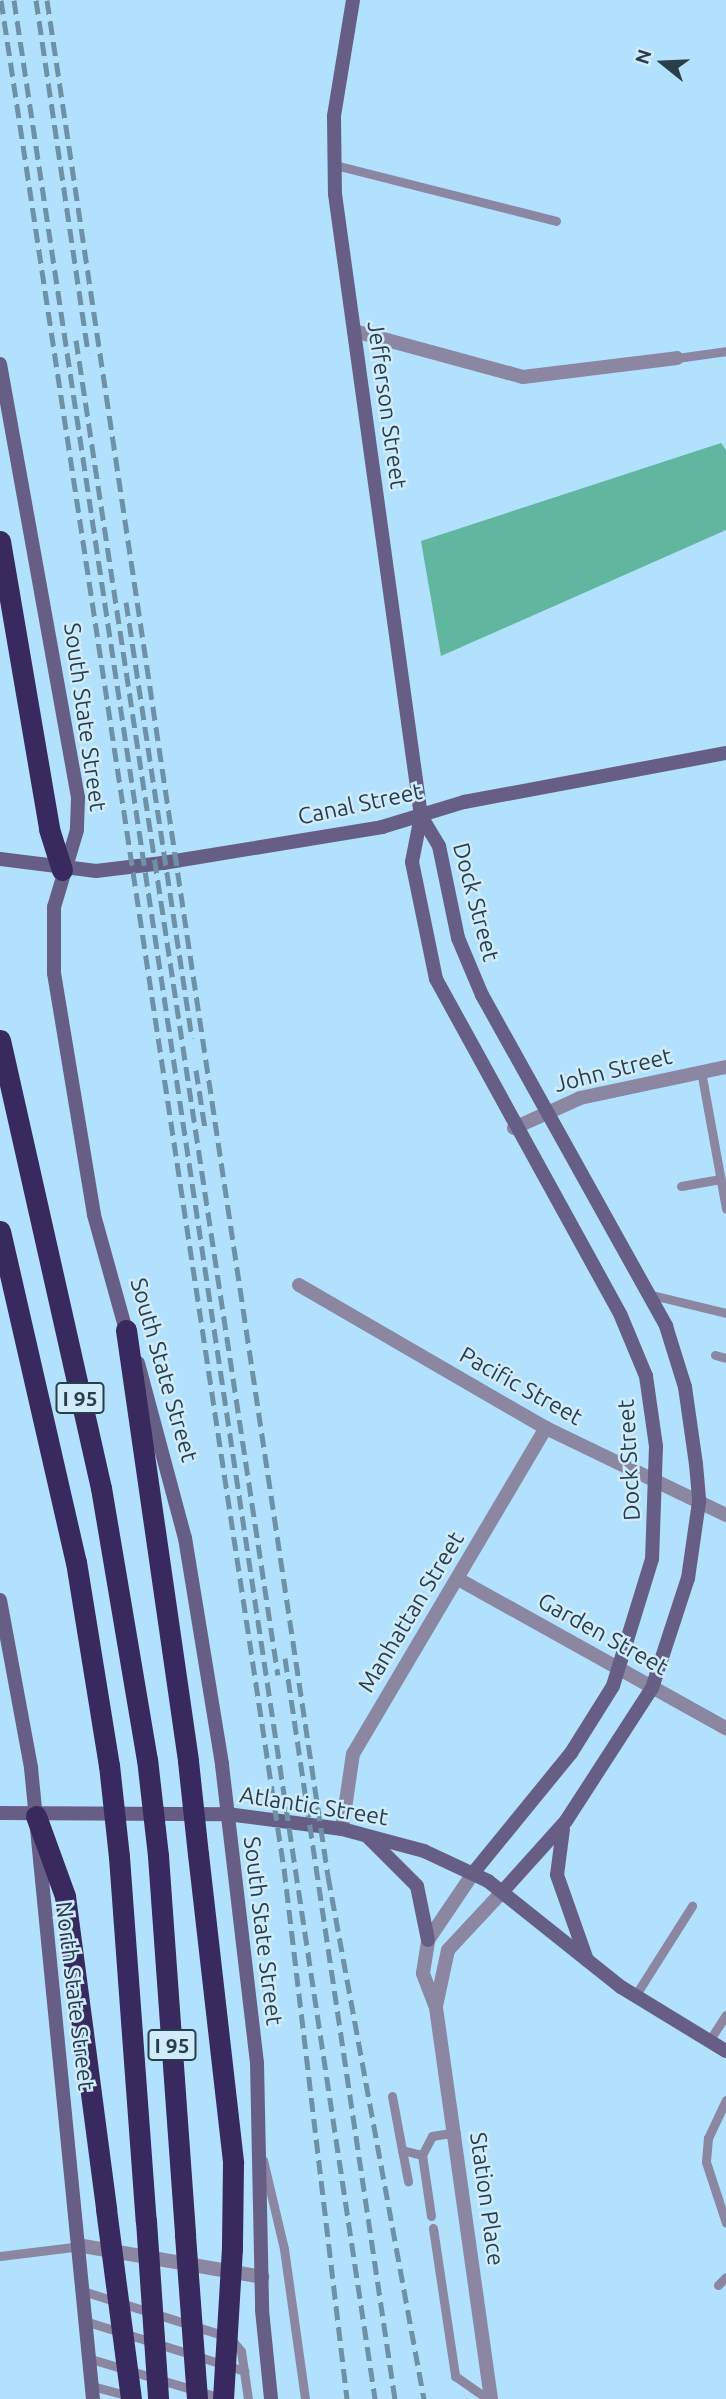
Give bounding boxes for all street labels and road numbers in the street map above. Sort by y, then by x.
street label: Jefferson Street [362,319,412,491]
street label: South State Street [58,621,112,813]
street label: Canal Street [295,777,425,831]
street label: Dock Street [447,840,505,964]
street label: John Street [551,1042,675,1098]
street label: South State Street [125,1275,203,1465]
street label: Pacific Street [455,1341,587,1431]
road number: I 95 [56,1380,104,1416]
street label: Dock Street [612,1399,646,1521]
street label: Manhattan Street [352,1527,470,1697]
street label: Garden Street [533,1587,673,1681]
street label: Atlantic Street [238,1781,390,1831]
street label: South State Street [238,1835,288,2027]
street label: North State Street [50,1900,100,2092]
road number: I 95 [148,2028,196,2062]
street label: Station Place [464,2131,510,2267]

